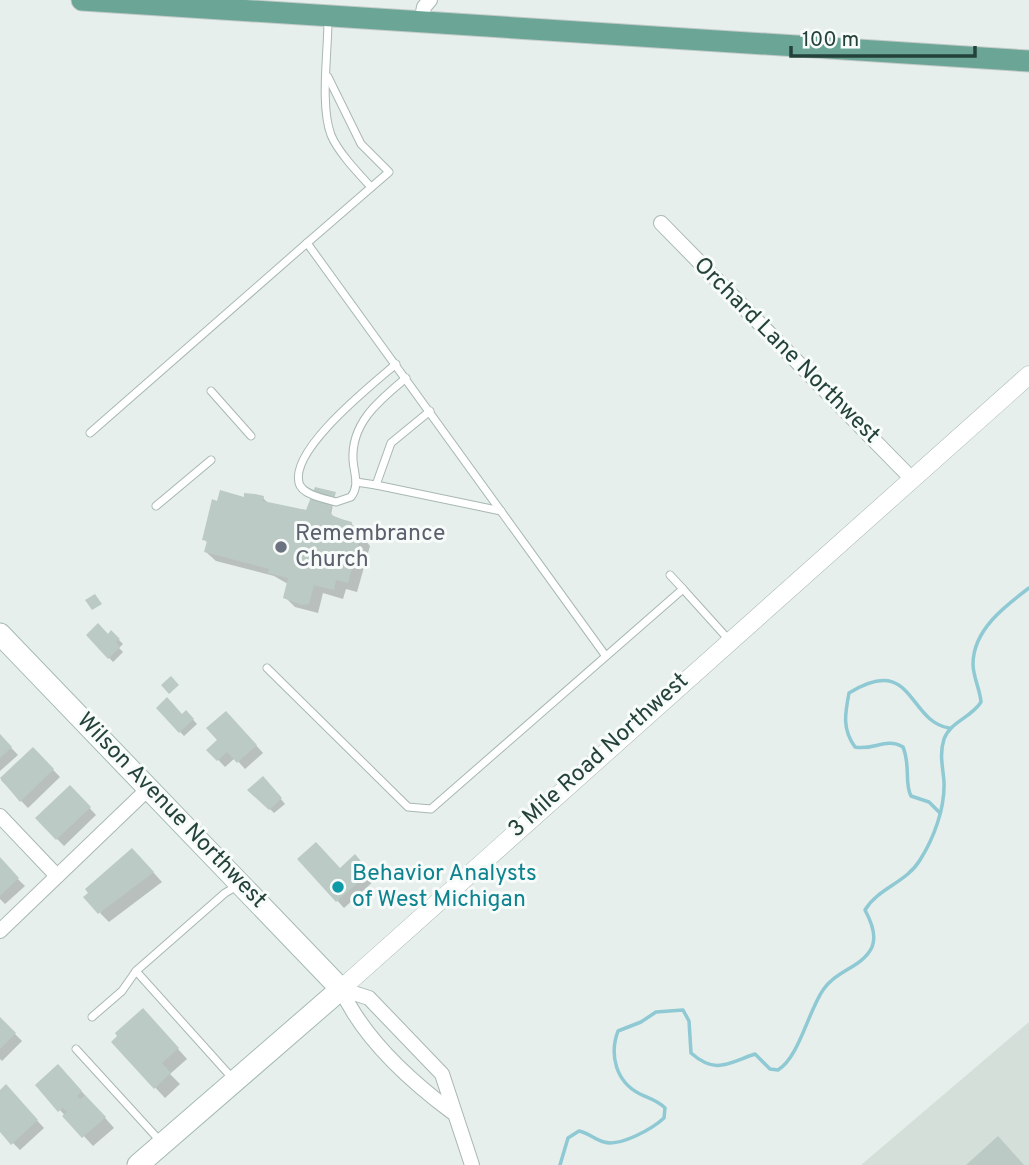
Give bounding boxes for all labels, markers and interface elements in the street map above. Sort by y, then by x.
scale bar [791,14,975,58]
text: 100 m [802,27,859,54]
street label: Orchard Lane Northwest [687,252,885,450]
place label: Remembrance Church [295,520,445,575]
marker: Remembrance Church [273,539,289,555]
street label: 3 Mile Road Northwest [503,667,695,845]
street label: Wilson Avenue Northwest [70,707,272,915]
place label: Behavior Analysts of West Michigan [352,860,537,915]
marker: Behavior Analysts of West Michigan [330,879,346,895]

